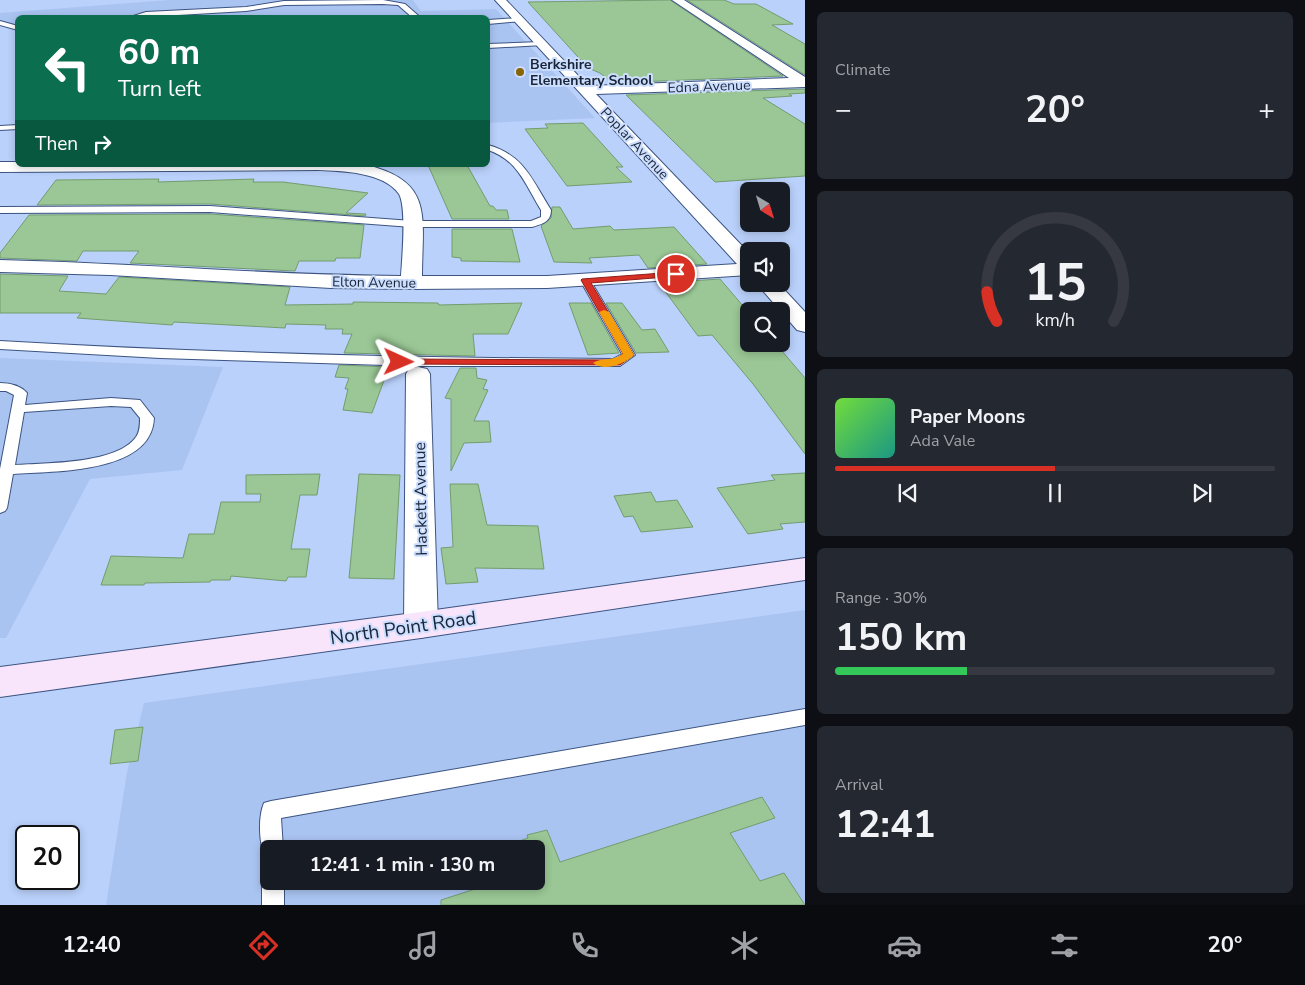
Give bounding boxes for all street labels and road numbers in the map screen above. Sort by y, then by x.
street label: Edna Avenue [667,76,751,97]
street label: Poplar Avenue [596,103,673,184]
street label: Elton Avenue [332,272,416,293]
street label: Hackett Avenue [409,442,433,556]
street label: North Point Road [328,605,478,651]

